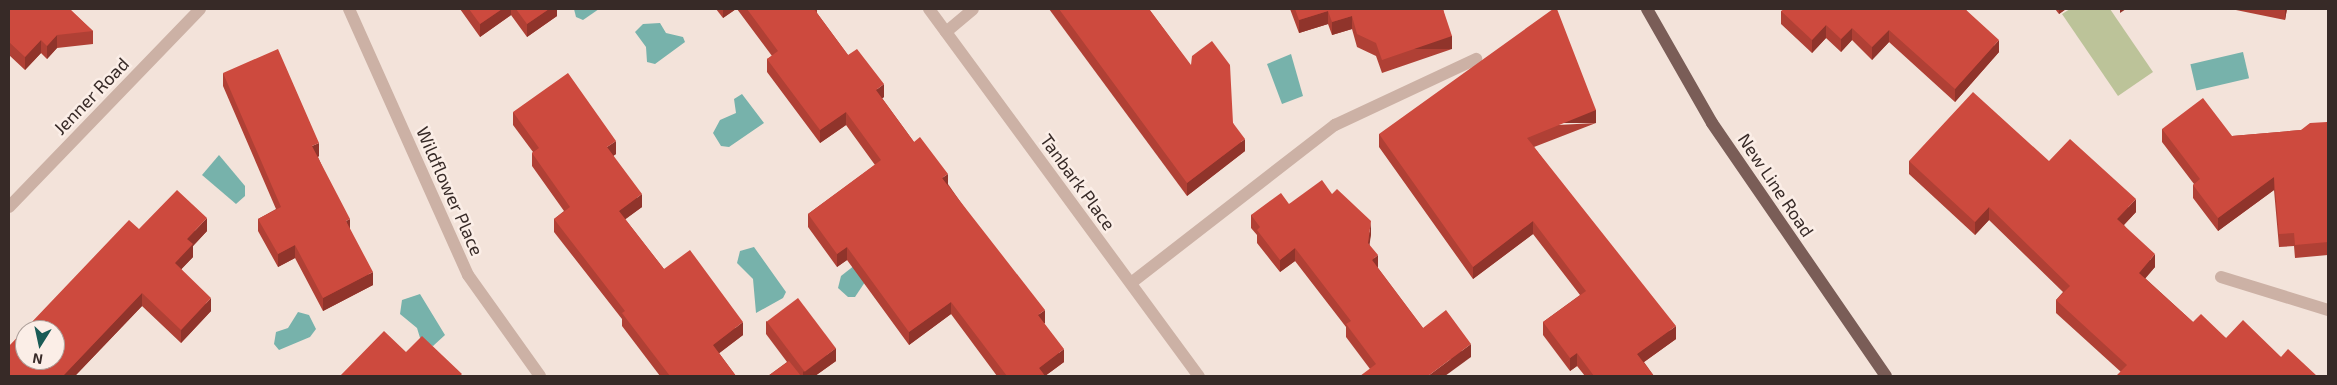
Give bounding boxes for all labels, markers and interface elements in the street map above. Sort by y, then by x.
street label: Jenner Road [49,53,133,139]
street label: Wildflower Place [412,123,488,259]
street label: New Line Road [1733,129,1819,241]
street label: Tanbark Place [1036,130,1120,234]
north arrow [15,320,65,370]
text: N [31,350,44,369]

